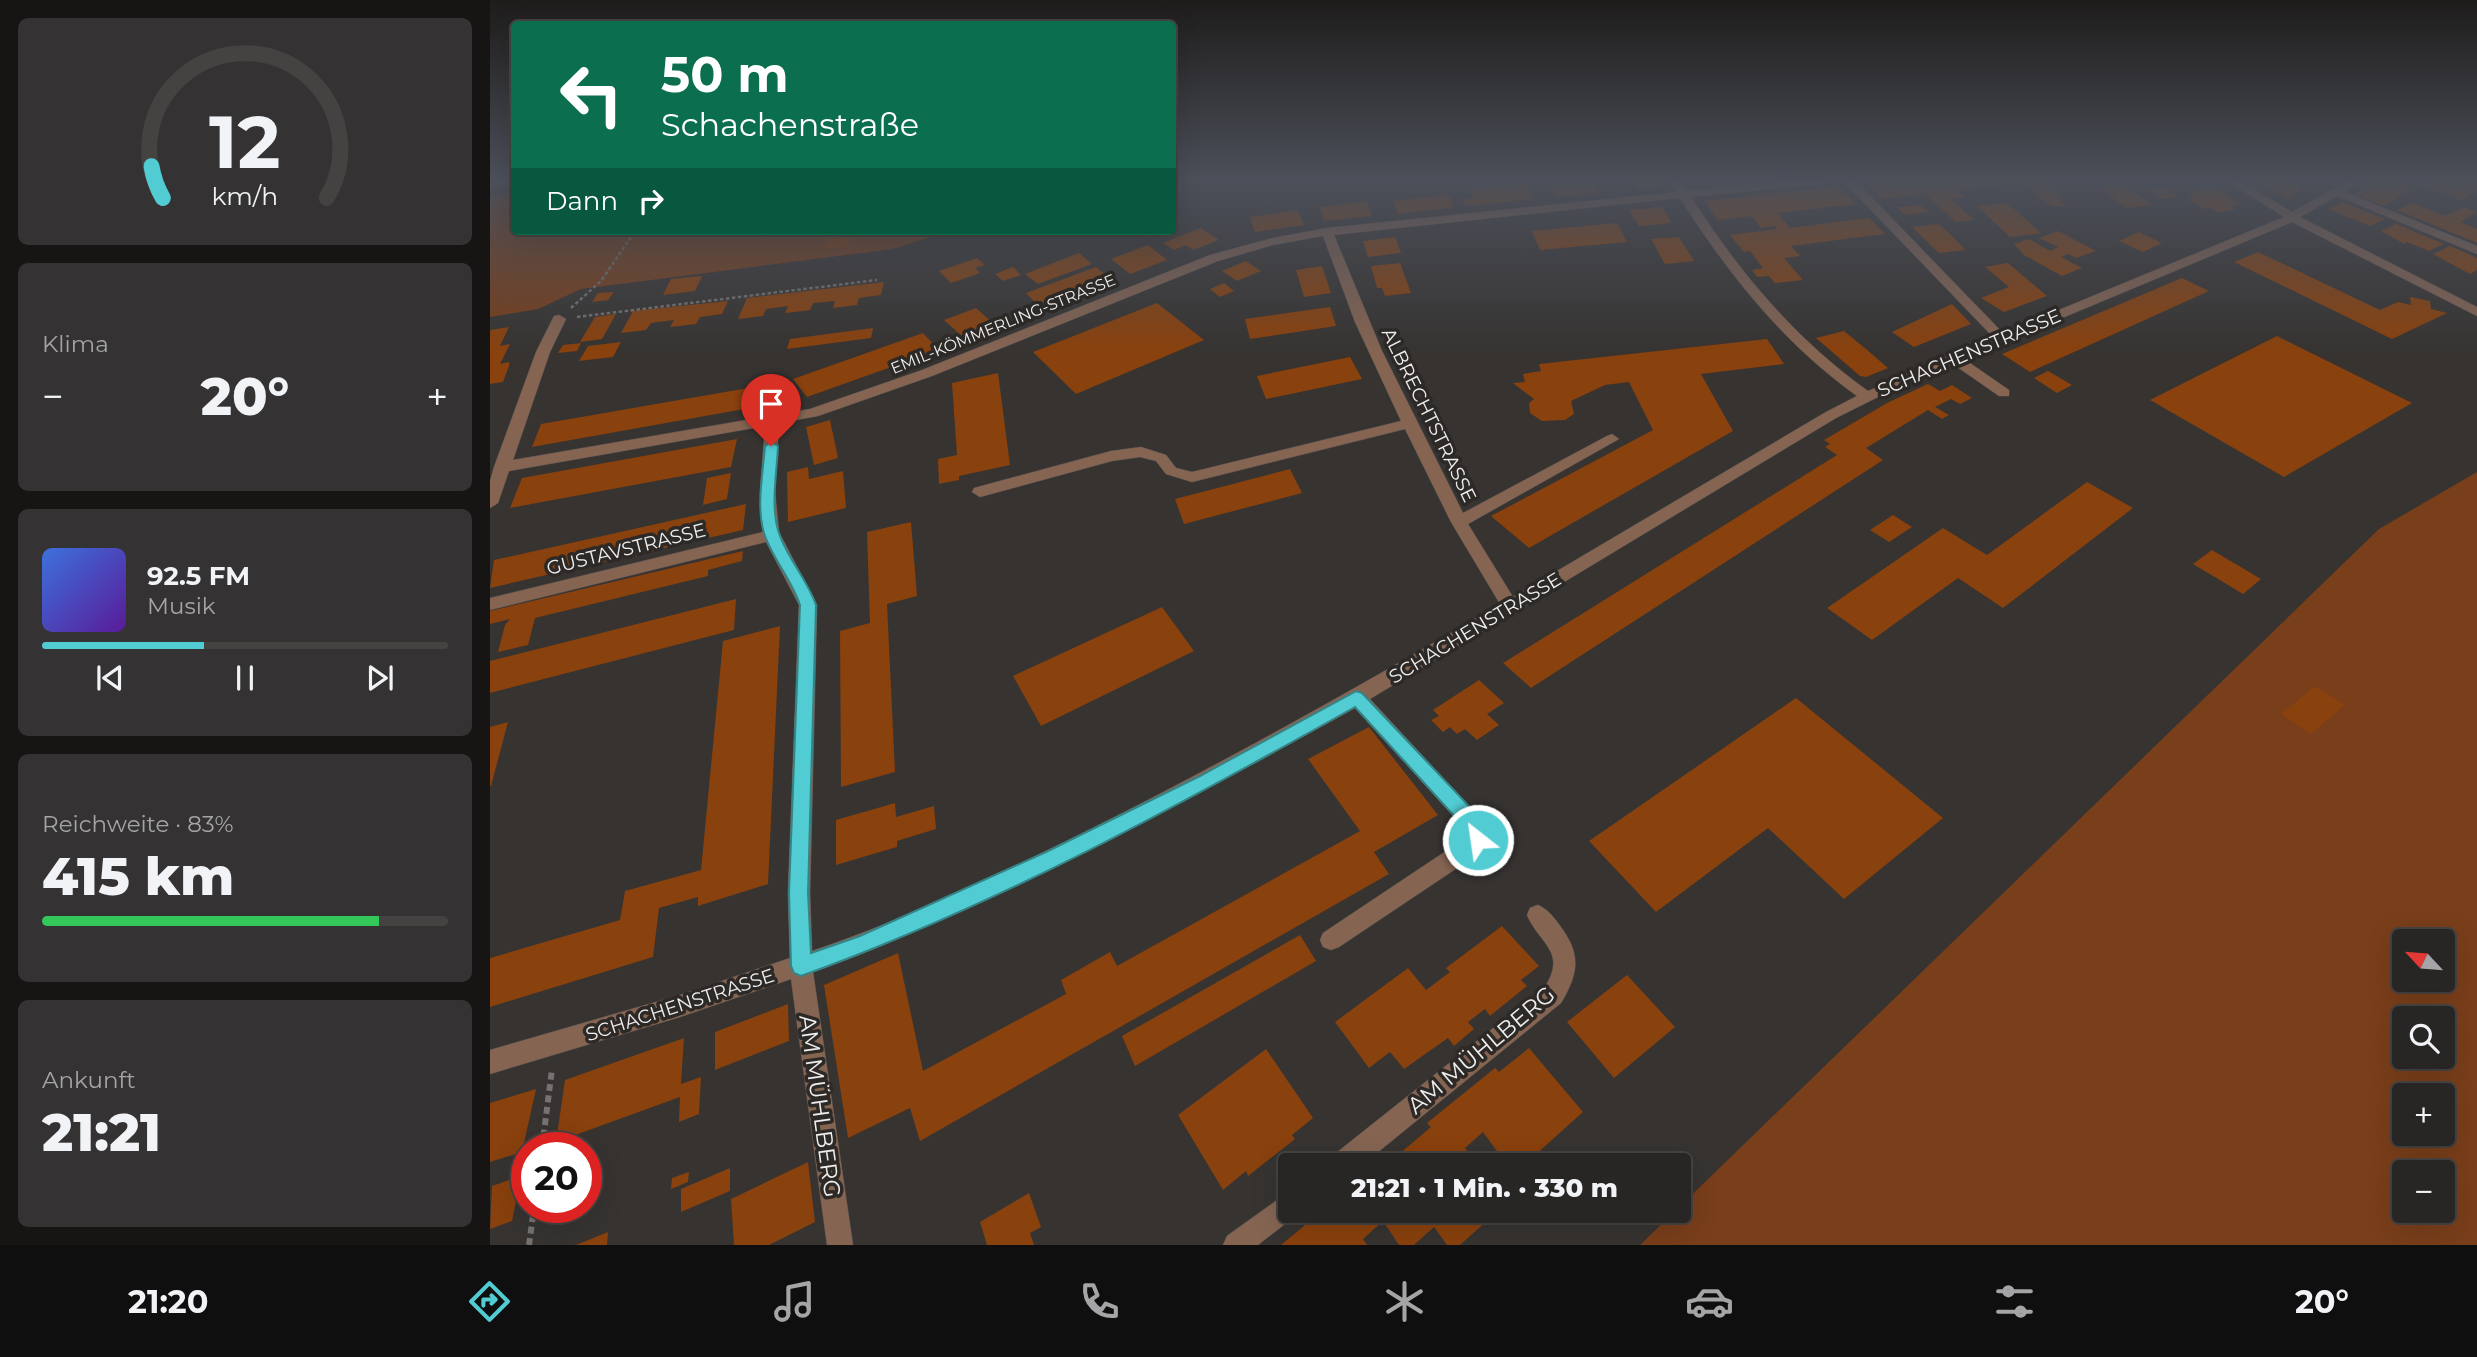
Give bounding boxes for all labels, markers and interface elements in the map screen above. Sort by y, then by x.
text: 50 m [661,45,789,104]
icon: left [546,49,637,140]
text: 12 [209,98,281,186]
text: Schachenstraße [661,105,919,144]
text: km/h [212,181,278,211]
icon: right [632,182,670,220]
text: Dann [546,185,618,217]
street label: EMIL-KÖMMERLING-STRASSE [887,269,1118,378]
street label: SCHACHENSTRASSE [1874,304,2064,402]
street label: ALBRECHTSTRASSE [1377,324,1481,506]
text: Klima [42,330,109,358]
text: 20° [201,365,289,428]
text: − [42,373,64,420]
text: + [426,373,448,420]
pin [741,374,801,446]
icon: arrive [752,385,790,423]
street label: GUSTAVSTRASSE [544,518,708,580]
text: 92.5 FM [147,560,250,592]
street label: SCHACHENSTRASSE [1385,567,1565,689]
text: Musik [147,592,216,620]
icon: previous [91,659,129,697]
icon: pause [226,659,264,697]
icon: next [361,659,399,697]
position arrow [1441,803,1515,877]
text: Reichweite · 83% [42,810,234,838]
text: 415 km [42,845,234,908]
north arrow [2392,929,2455,992]
map controls [2392,929,2455,1223]
street label: SCHACHENSTRASSE [583,964,777,1046]
street label: AM MÜHLBERG [1402,980,1560,1120]
button: search [2392,1006,2455,1069]
street label: AM MÜHLBERG [793,1013,847,1199]
text: Ankunft [42,1066,136,1094]
button: + [2392,1083,2455,1146]
text: 21:21 [42,1101,161,1164]
speed limit sign: 20 [511,1132,602,1223]
button: − [2392,1160,2455,1223]
text: 21:21 · 1 Min. · 330 m [1351,1172,1618,1204]
icon: directions [465,1277,514,1326]
icon: music [770,1277,819,1326]
icon: phone [1075,1277,1124,1326]
icon: climate [1380,1277,1429,1326]
icon: car [1685,1277,1734,1326]
icon: filters [1990,1277,2039,1326]
text: 21:20 [128,1282,208,1321]
text: 20° [2295,1282,2349,1321]

